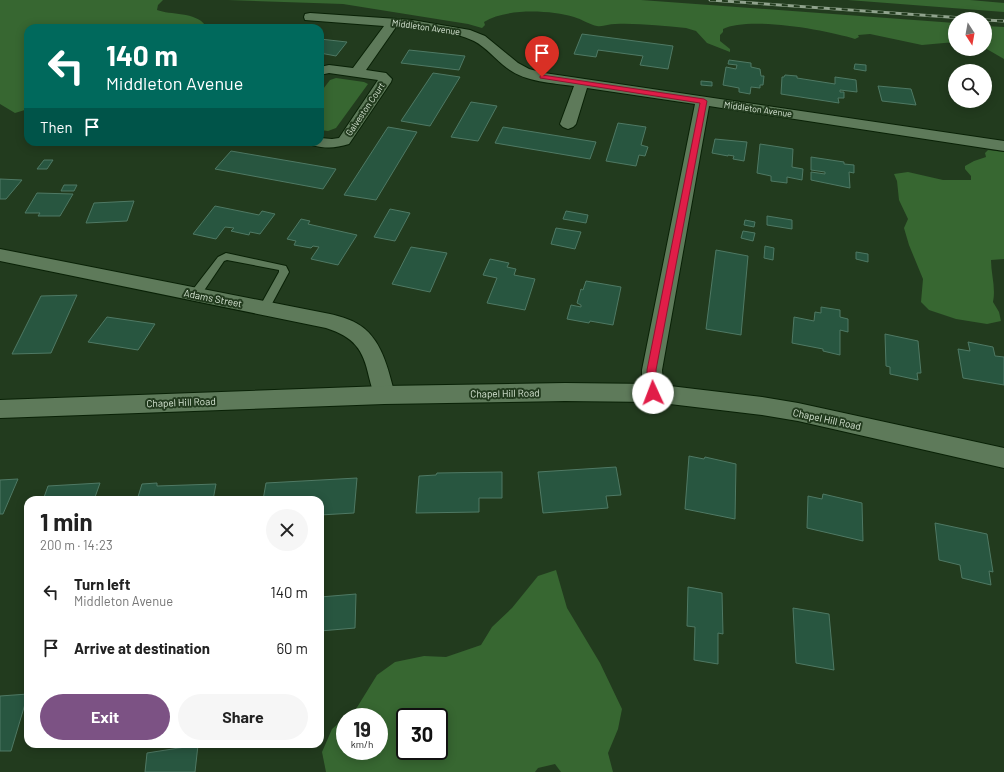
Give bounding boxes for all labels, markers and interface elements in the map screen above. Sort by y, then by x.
north arrow [948,12,992,56]
map controls [948,12,992,108]
street label: Middleton Avenue [391,17,461,37]
pin [525,36,559,77]
text: 140 m [106,38,178,72]
icon: left [40,40,92,92]
icon: arrive [531,42,553,64]
button: search [948,64,992,108]
text: Middleton Avenue [106,72,243,94]
street label: Galveston Court [343,80,387,138]
street label: Middleton Avenue [723,99,793,119]
icon: arrive [81,116,103,138]
text: Then [40,118,73,136]
street label: Adams Street [183,286,243,310]
position arrow [632,372,674,414]
street label: Chapel Hill Road [470,386,540,400]
street label: Chapel Hill Road [146,395,216,409]
street label: Chapel Hill Road [792,406,862,432]
text: 1 min [40,507,93,536]
button: close [266,509,308,551]
text: 200 m · 14:23 [40,537,113,553]
text: Turn left [74,575,130,593]
icon: left [40,581,62,603]
text: 140 m [271,583,308,601]
text: Middleton Avenue [74,593,173,609]
icon: arrive [40,637,62,659]
text: Arrive at destination [74,639,210,657]
text: 60 m [276,639,308,657]
button: Exit [40,694,170,740]
button: Share [178,694,308,740]
speed limit sign: 30 [396,708,448,760]
text: 19 [353,717,371,741]
text: km/h [351,738,373,750]

